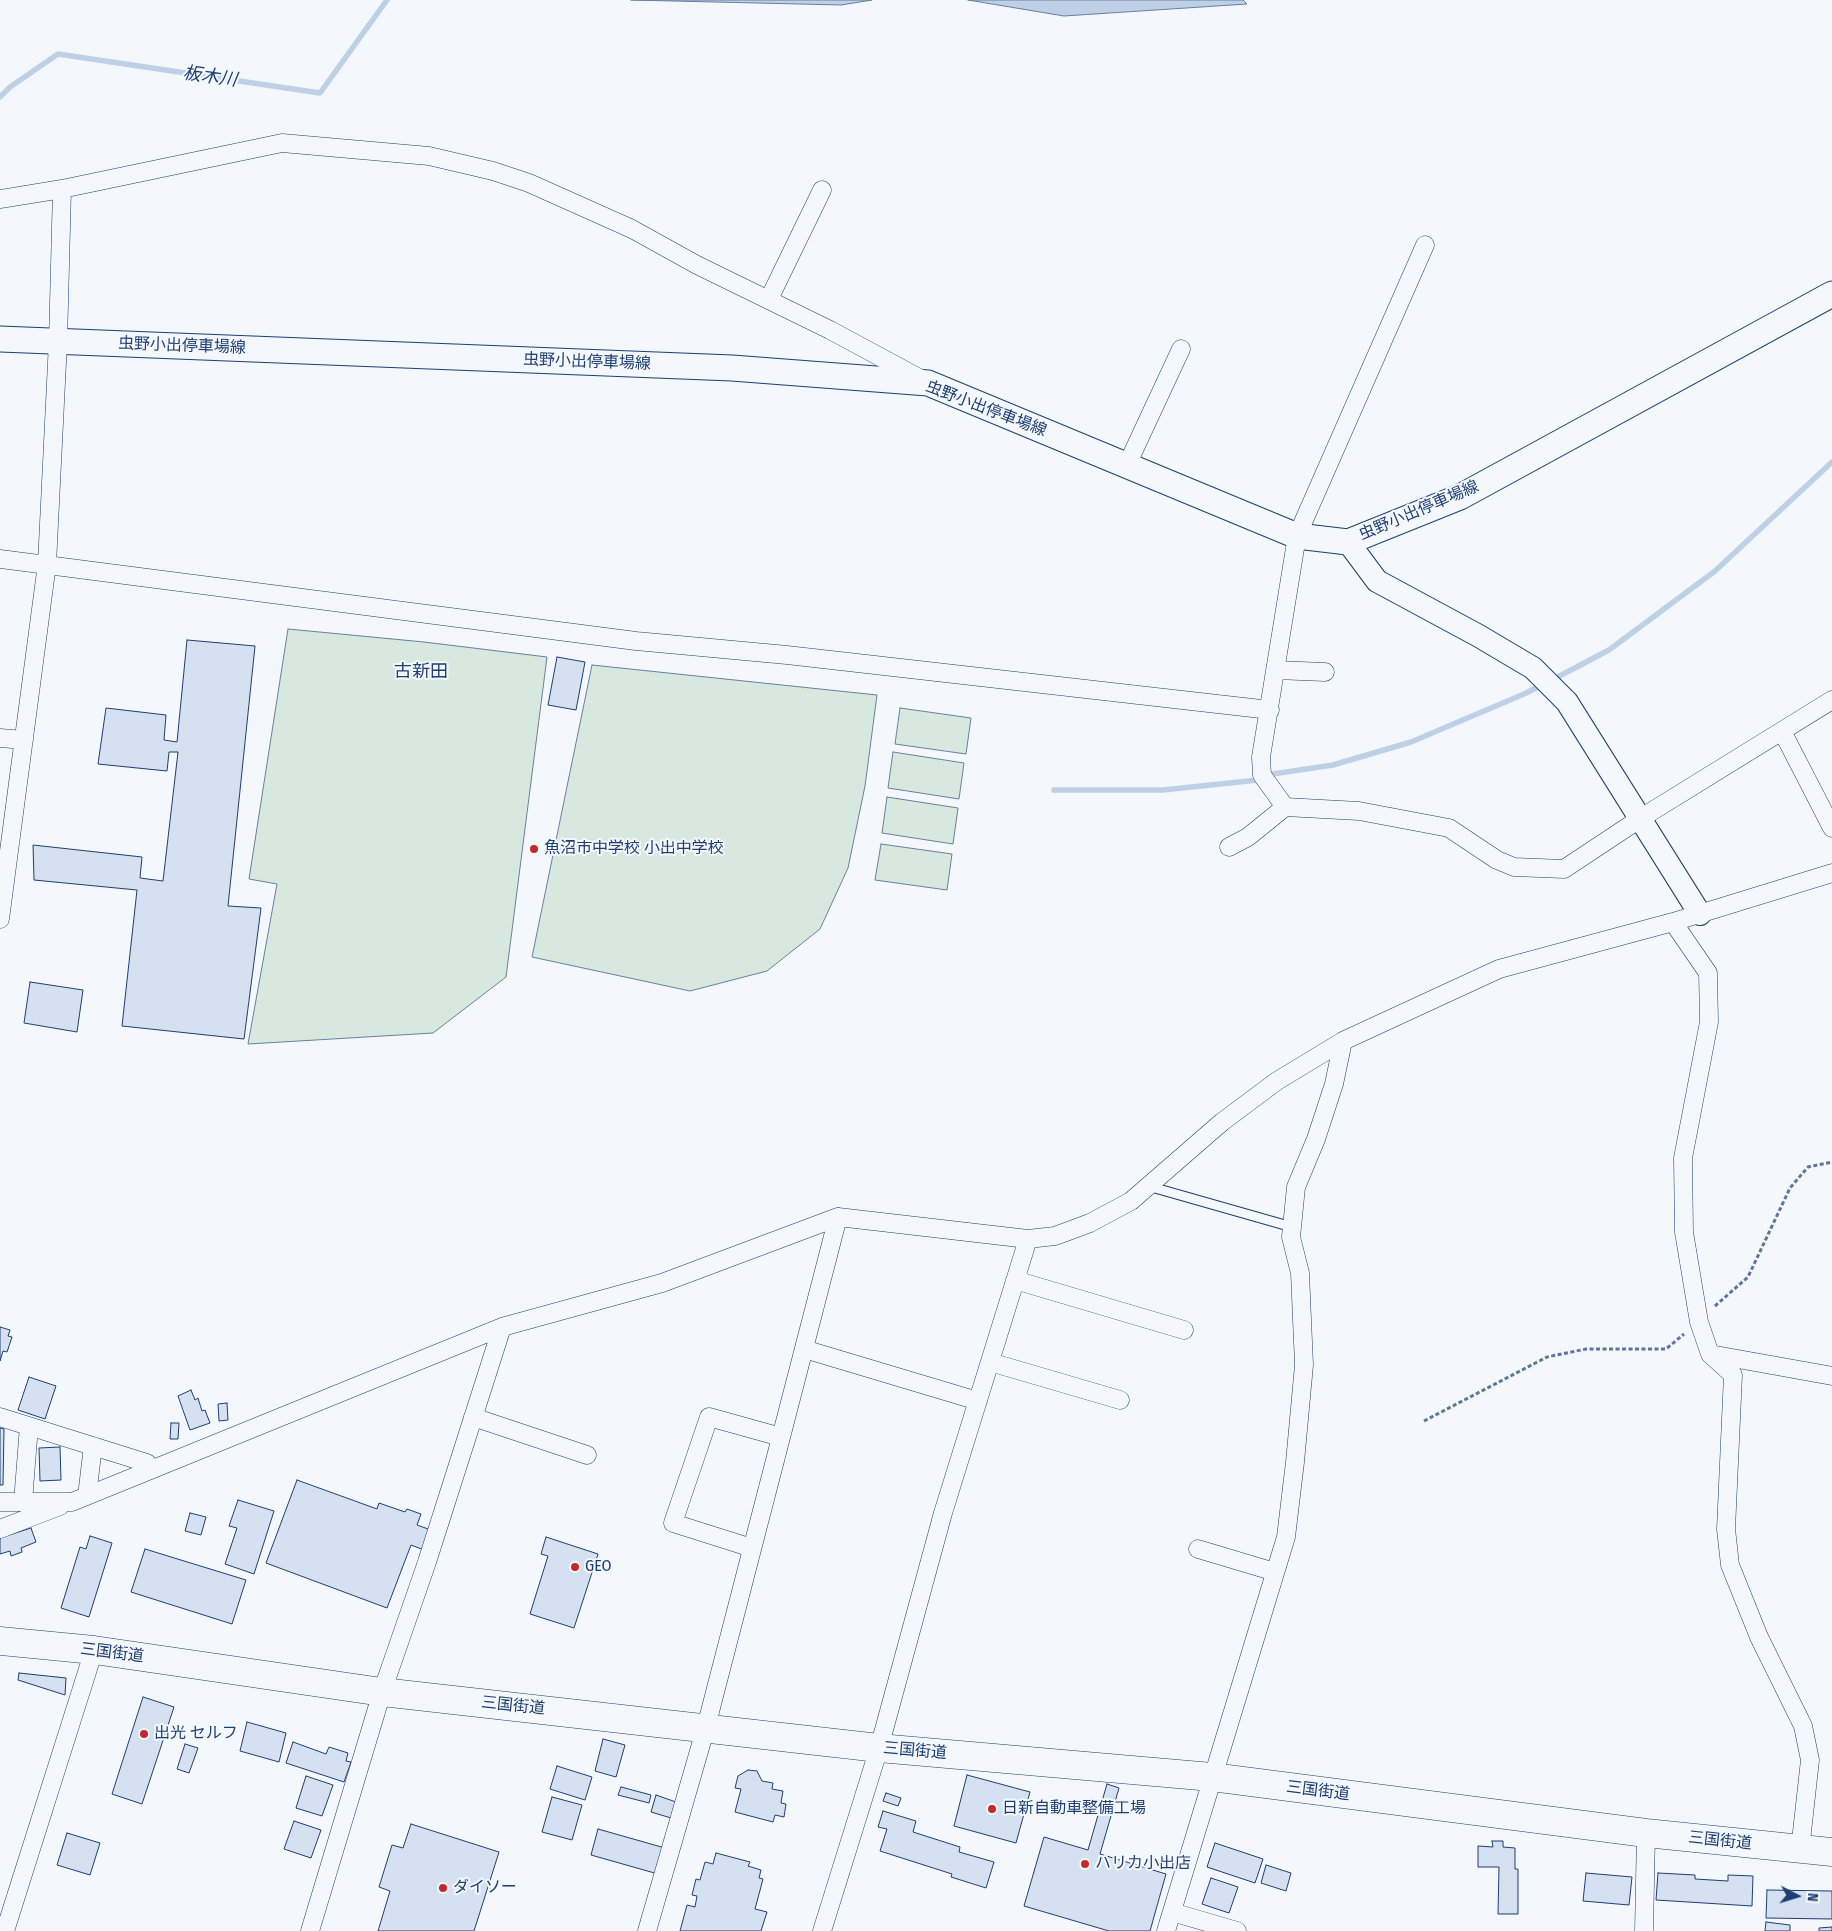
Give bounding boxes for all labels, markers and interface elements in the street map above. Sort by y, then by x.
water label: 板木川 [182,63,238,91]
street label: 虫野小出停車場線 [118,334,246,358]
street label: 虫野小出停車場線 [523,350,651,374]
street label: 虫野小出停車場線 [923,377,1049,441]
street label: 虫野小出停車場線 [1356,477,1482,545]
district label: 古新田 [394,661,448,683]
place label: 魚沼市中学校 小出中学校 [544,839,724,859]
marker: 魚沼市中学校 小出中学校 [528,843,540,855]
place label: GEO [585,1557,612,1577]
marker: GEO [569,1561,581,1573]
street label: 三国街道 [79,1640,145,1666]
street label: 三国街道 [480,1693,546,1719]
place label: 出光 セルフ [154,1724,238,1744]
marker: 出光 セルフ [138,1728,150,1740]
street label: 三国街道 [882,1739,948,1763]
street label: 三国街道 [1285,1778,1351,1804]
place label: 日新自動車整備工場 [1002,1799,1146,1819]
marker: 日新自動車整備工場 [986,1803,998,1815]
street label: 三国街道 [1687,1828,1753,1854]
place label: ハリカ小出店 [1095,1854,1191,1874]
marker: ハリカ小出店 [1079,1858,1091,1870]
north arrow [1772,1871,1822,1921]
place label: ダイソー [453,1878,517,1898]
marker: ダイソー [437,1882,449,1894]
text: N [1804,1892,1821,1902]

